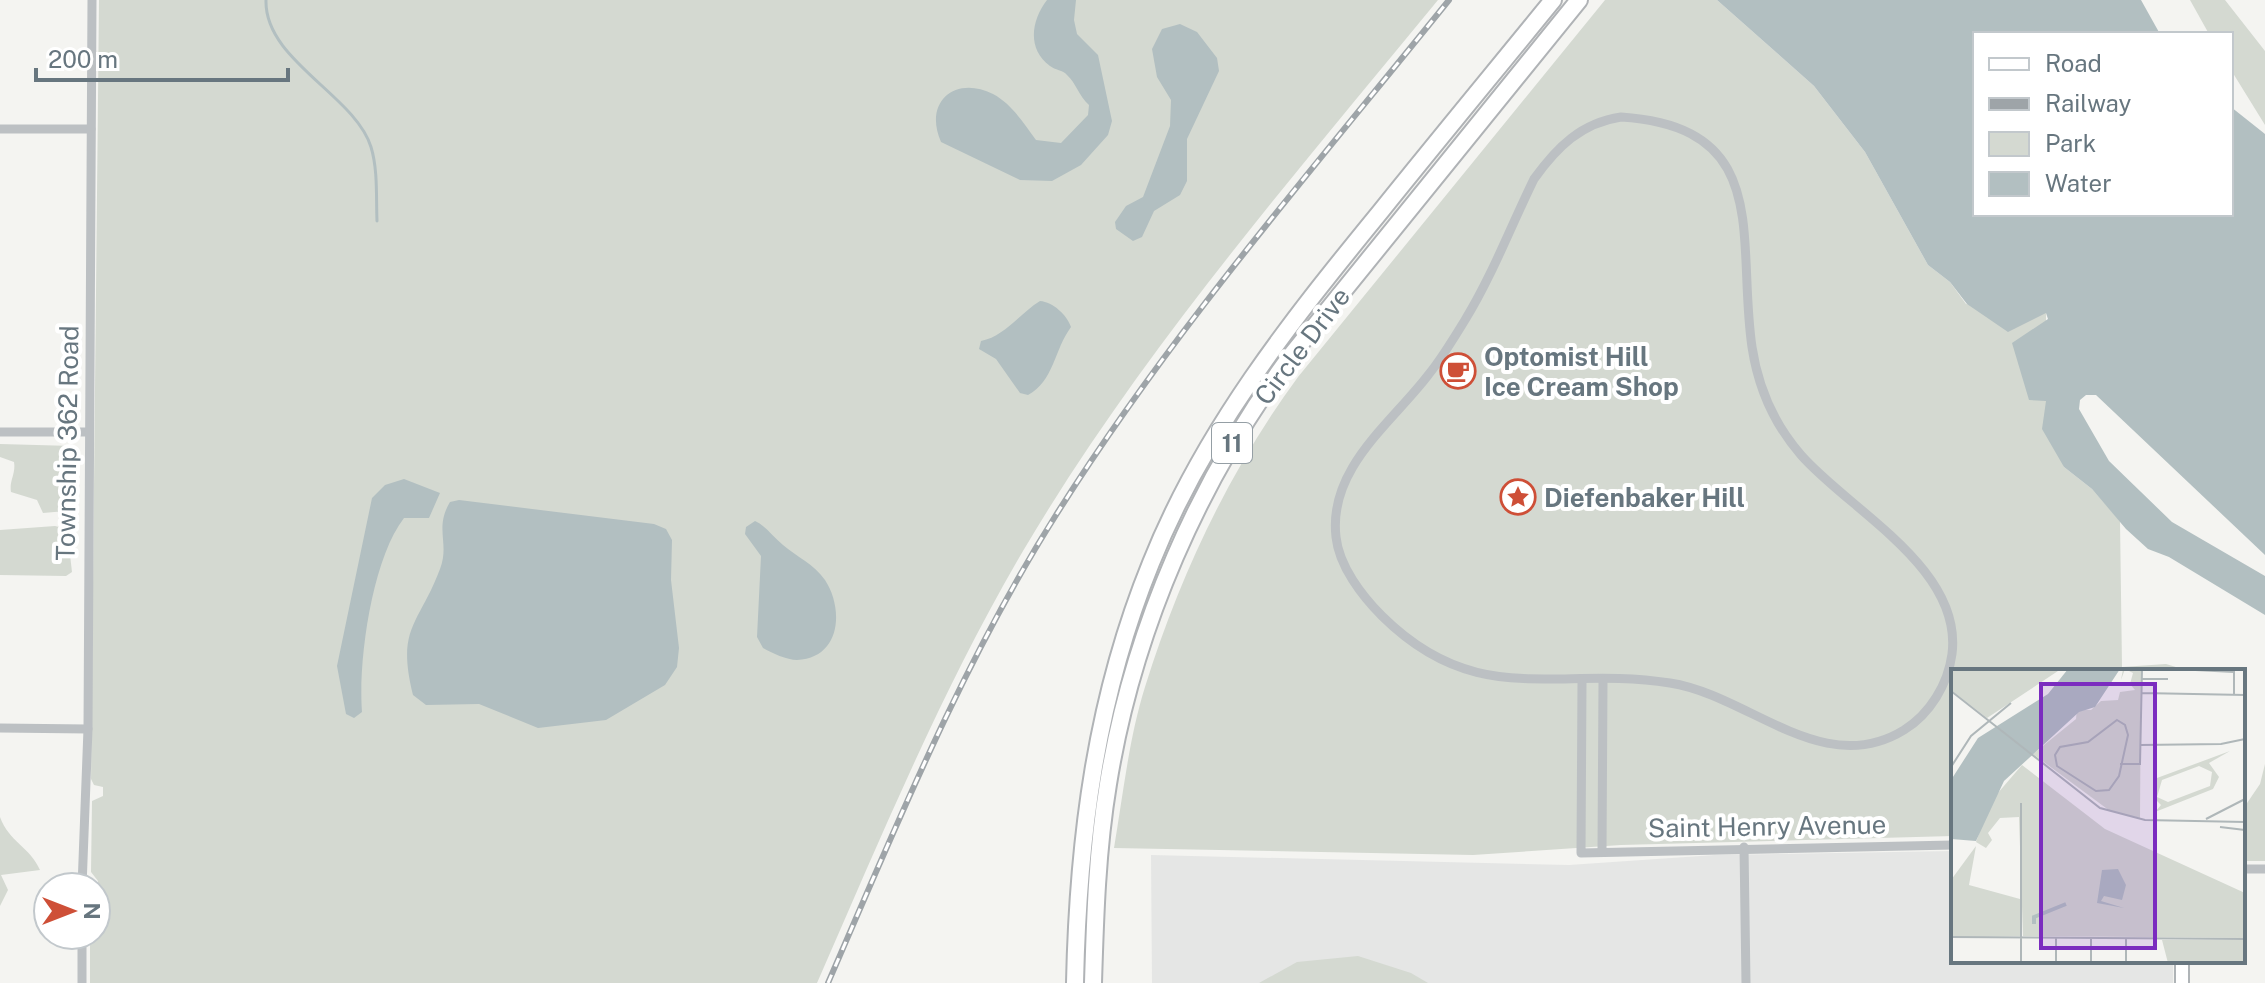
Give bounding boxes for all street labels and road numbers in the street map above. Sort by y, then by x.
street label: Circle Drive [1248,281,1356,411]
street label: Township 362 Road [49,325,85,561]
road number: 11 [1212,423,1252,463]
street label: Saint Henry Avenue [1647,808,1887,844]

